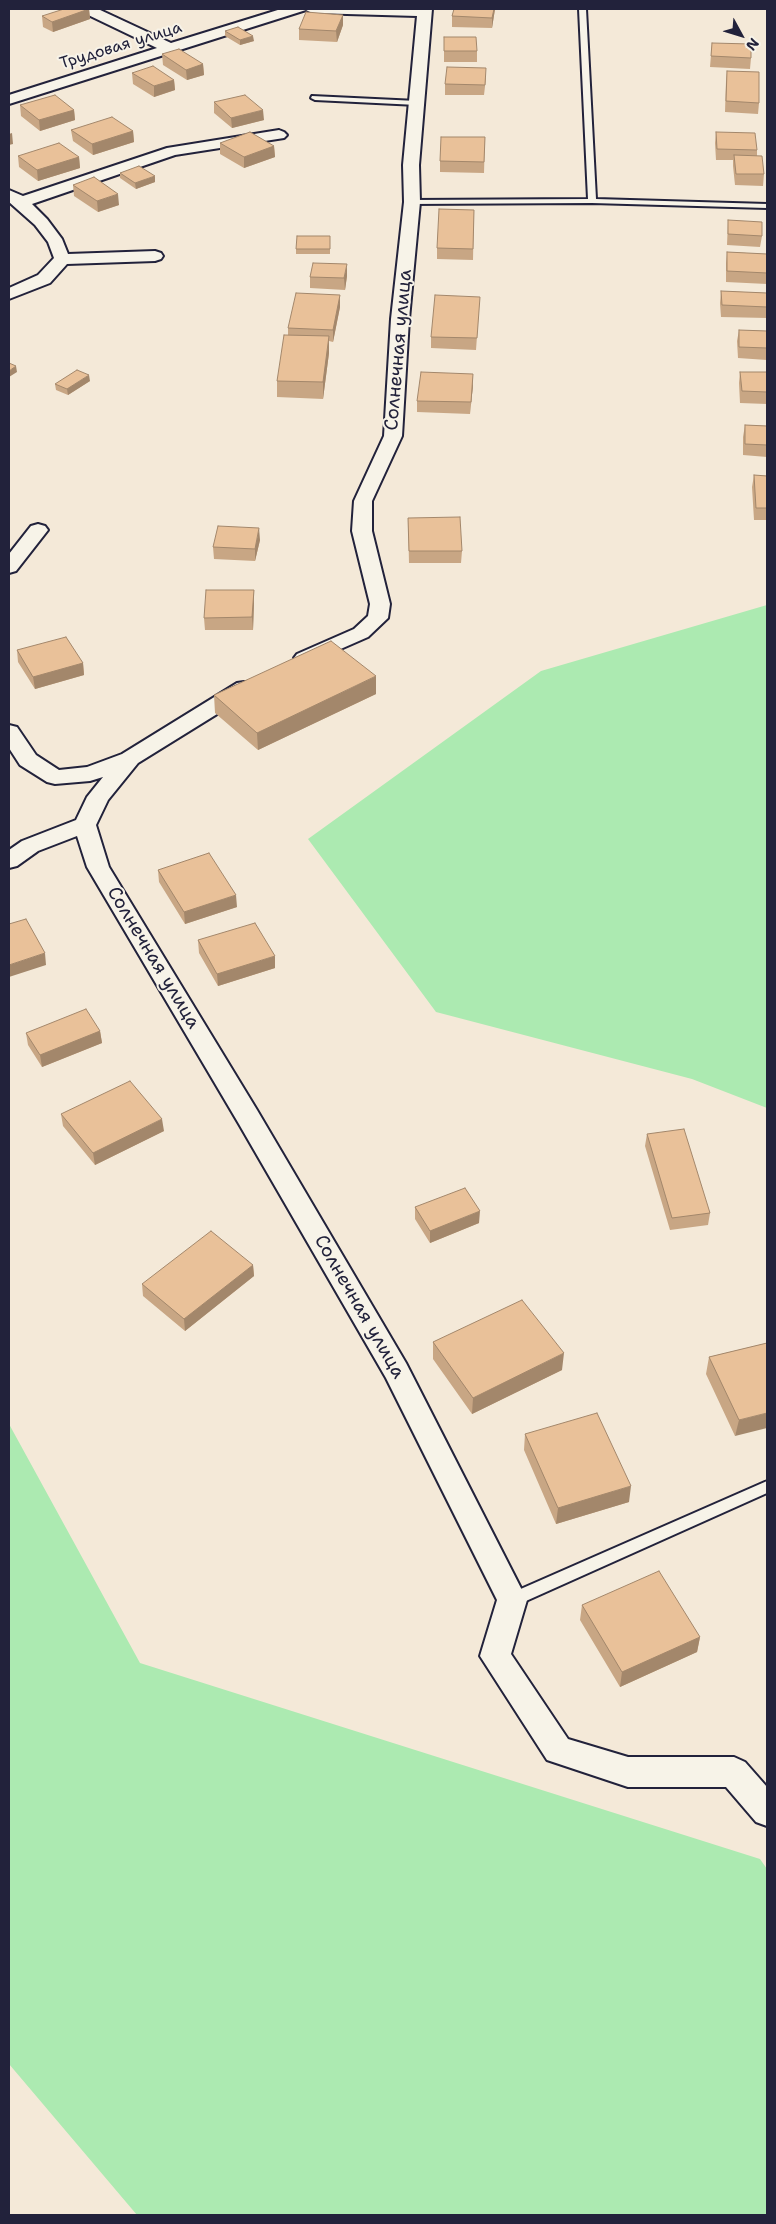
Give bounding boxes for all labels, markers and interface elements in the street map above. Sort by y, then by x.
north arrow [716,10,766,60]
street label: Трудовая улица [58,18,184,74]
text: N [742,34,763,54]
street label: Солнечная улица [381,268,417,432]
street label: Солнечная улица [102,883,204,1033]
street label: Солнечная улица [309,1231,409,1383]

